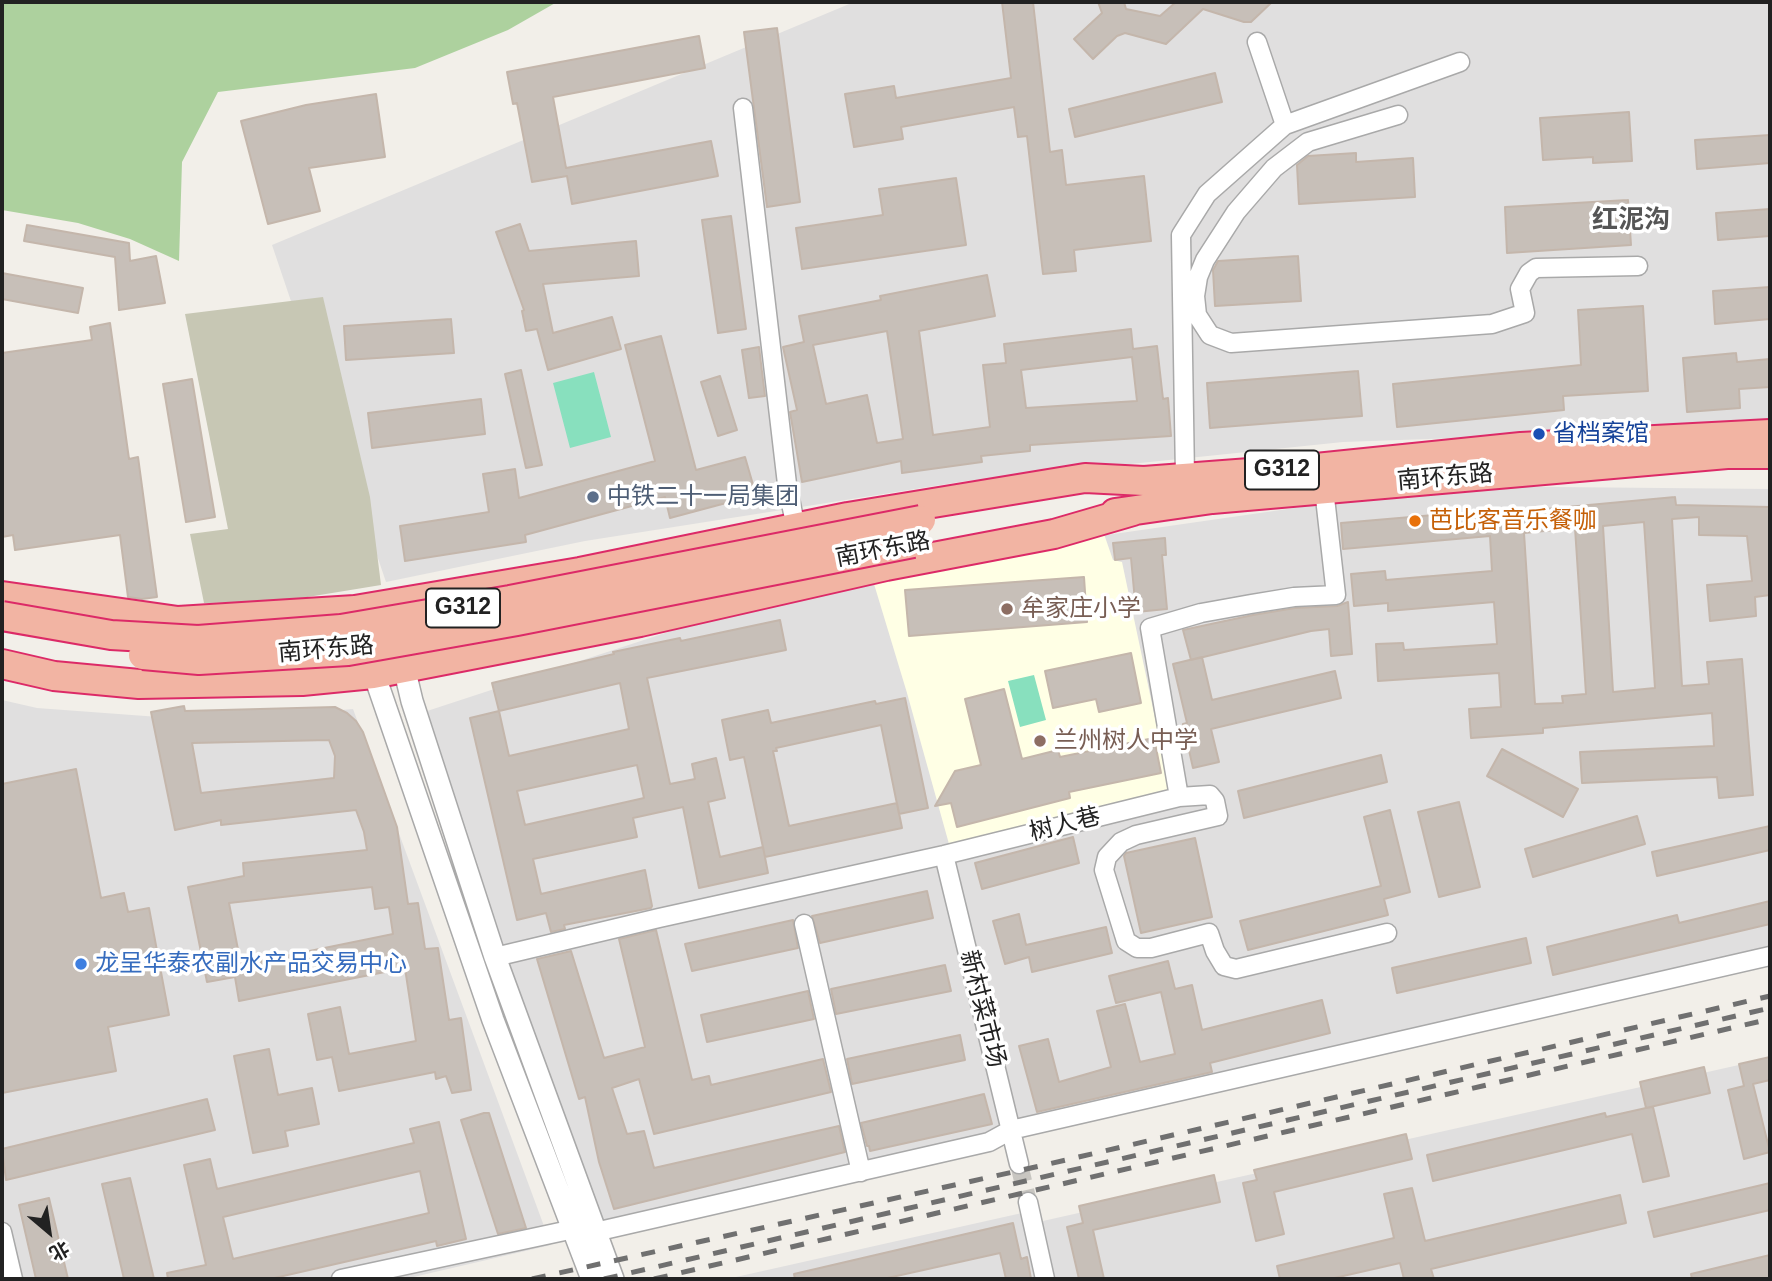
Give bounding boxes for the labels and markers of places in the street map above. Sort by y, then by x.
place label: 省档案馆 [1553,420,1649,448]
marker: 省档案馆 [1531,426,1547,442]
place label: 中铁二十一局集团 [607,483,799,511]
marker: 中铁二十一局集团 [585,489,601,505]
place label: 芭比客音乐餐咖 [1429,507,1597,535]
marker: 芭比客音乐餐咖 [1407,513,1423,529]
place label: 牟家庄小学 [1021,595,1141,623]
marker: 牟家庄小学 [999,601,1015,617]
place label: 兰州树人中学 [1054,727,1198,755]
marker: 兰州树人中学 [1032,733,1048,749]
place label: 龙呈华泰农副水产品交易中心 [95,950,407,978]
marker: 龙呈华泰农副水产品交易中心 [73,956,89,972]

